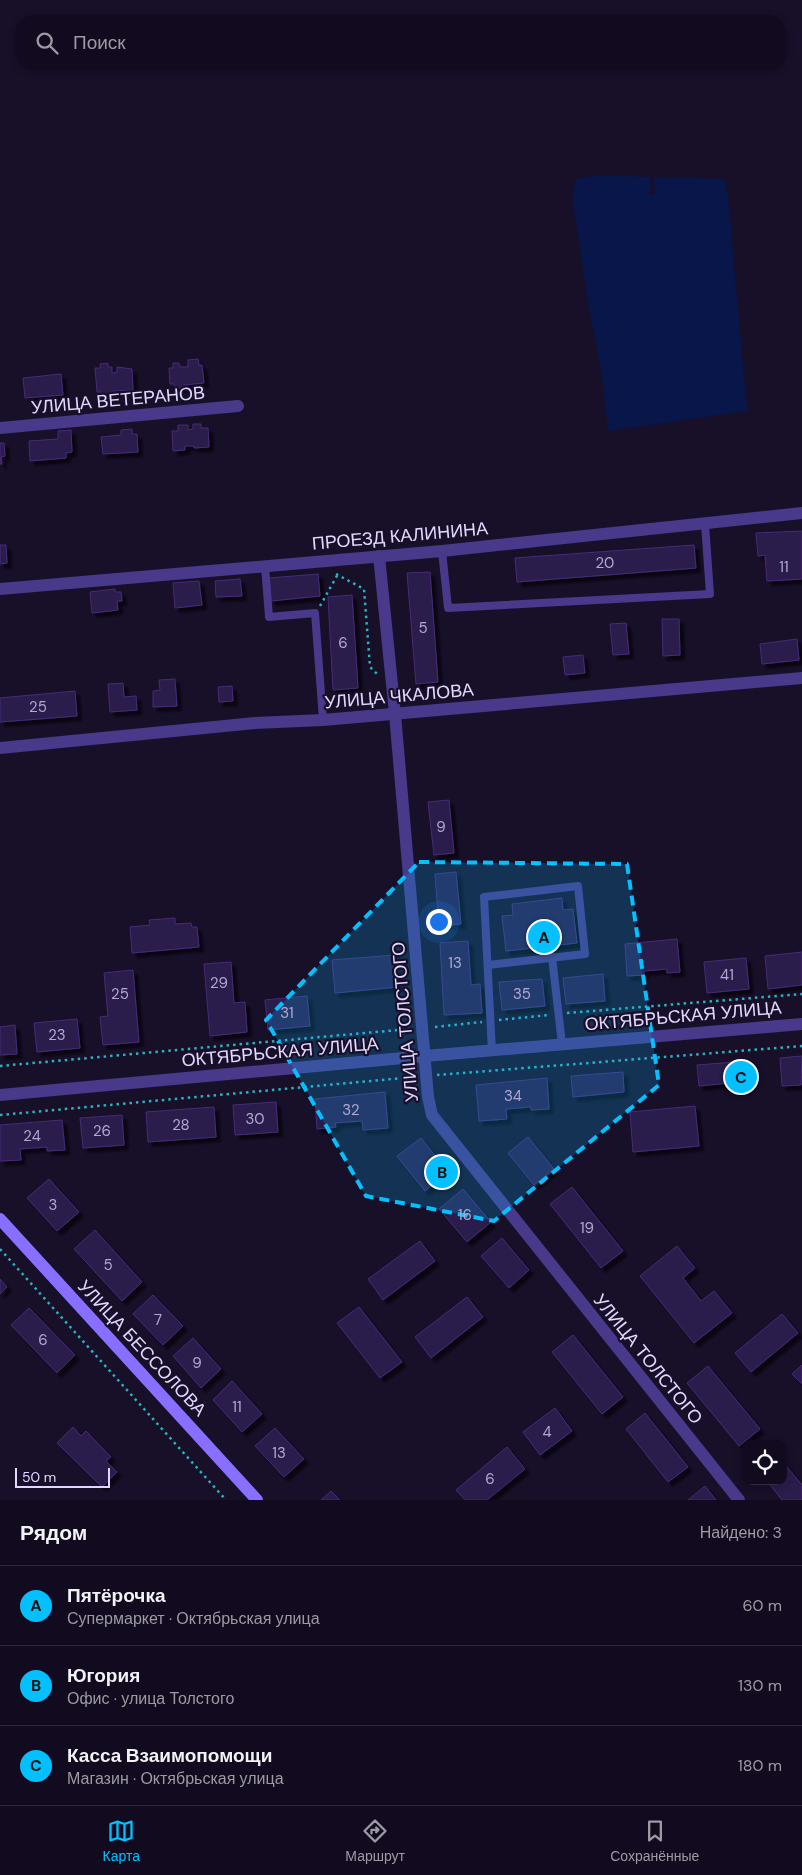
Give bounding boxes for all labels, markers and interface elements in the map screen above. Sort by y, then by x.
search box [15,15,787,70]
icon: search [33,29,61,57]
text: Поиск [73,30,126,55]
street label: УЛИЦА ВЕТЕРАНОВ [30,380,206,420]
street label: ПРОЕЗД КАЛИНИНА [311,516,489,556]
house number: 20 [596,553,614,573]
house number: 11 [779,557,789,577]
house number: 5 [418,618,428,638]
house number: 6 [338,633,348,653]
street label: УЛИЦА ЧКАЛОВА [323,678,475,714]
house number: 25 [29,697,47,717]
house number: 9 [436,817,446,837]
your location [426,909,452,935]
pin: A [528,918,560,956]
street label: УЛИЦА ТОЛСТОГО [386,941,424,1103]
house number: 13 [448,953,462,973]
house number: 41 [720,965,734,985]
house number: 29 [210,973,228,993]
house number: 25 [111,984,129,1004]
house number: 35 [513,984,531,1004]
street label: ОКТЯБРЬСКАЯ УЛИЦА [584,995,782,1037]
house number: 31 [280,1003,294,1023]
house number: 23 [48,1025,66,1045]
street label: ОКТЯБРЬСКАЯ УЛИЦА [181,1031,379,1073]
pin: C [725,1058,757,1096]
house number: 34 [504,1086,522,1106]
house number: 32 [342,1100,360,1120]
house number: 30 [245,1109,265,1129]
house number: 28 [172,1115,190,1135]
house number: 26 [93,1121,111,1141]
house number: 24 [23,1126,41,1146]
pin: B [426,1153,458,1191]
house number: 3 [49,1195,57,1215]
house number: 16 [458,1205,472,1225]
house number: 19 [580,1218,594,1238]
house number: 5 [103,1255,113,1275]
street label: УЛИЦА БЕССОЛОВА [72,1275,212,1421]
street label: УЛИЦА ТОЛСТОГО [588,1289,708,1429]
house number: 7 [154,1310,162,1330]
house number: 6 [38,1330,48,1350]
house number: 9 [192,1353,202,1373]
house number: 11 [232,1397,242,1417]
house number: 4 [542,1422,552,1442]
map controls [742,1440,787,1485]
button: locate [742,1440,787,1485]
house number: 13 [272,1443,286,1463]
scale bar [15,1465,110,1488]
text: 50 m [22,1468,56,1486]
house number: 6 [485,1469,495,1489]
text: Рядом [20,1519,87,1547]
text: Найдено: 3 [700,1522,782,1543]
text: Пятёрочка [67,1583,165,1608]
text: A [30,1595,42,1616]
text: 60 m [742,1595,782,1616]
text: Супермаркет · Октябрьская улица [67,1608,320,1629]
text: Югория [67,1663,140,1688]
text: B [31,1675,41,1696]
text: 130 m [738,1675,782,1696]
text: Офис · улица Толстого [67,1688,234,1709]
text: Касса Взаимопомощи [67,1743,272,1768]
text: C [30,1755,42,1776]
text: 180 m [738,1755,782,1776]
text: Магазин · Октябрьская улица [67,1768,284,1789]
tab: Карта [103,1817,140,1865]
tab: Маршрут [345,1817,405,1865]
tab: Сохранённые [610,1817,699,1865]

